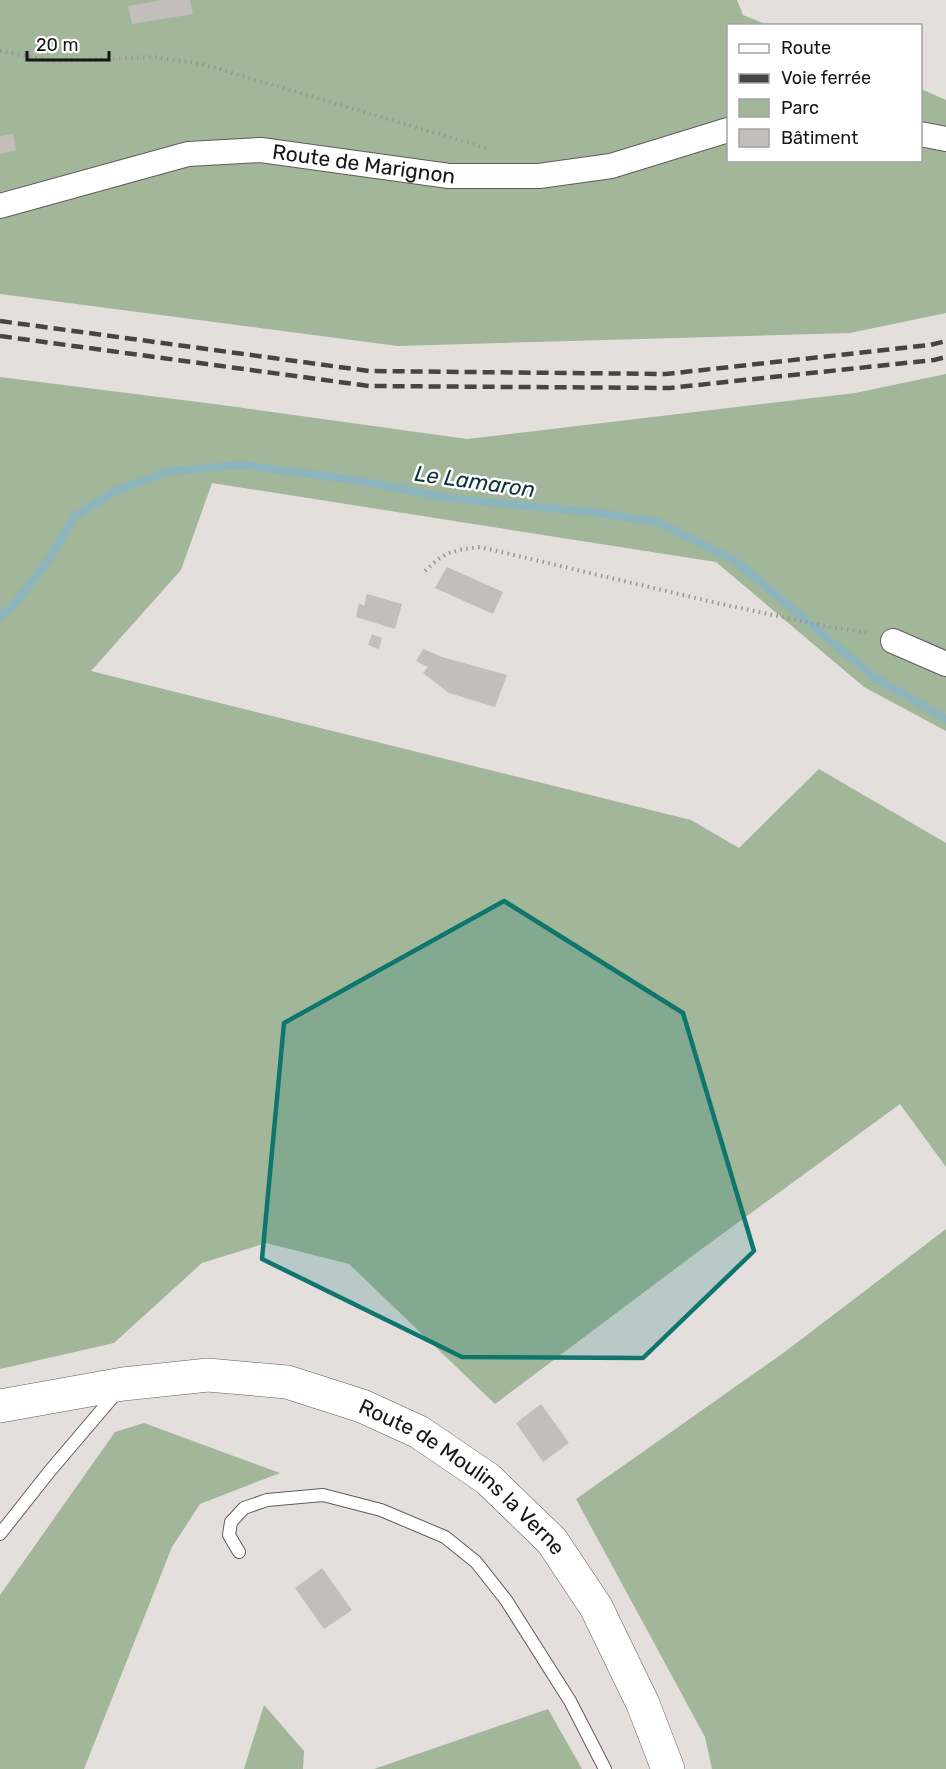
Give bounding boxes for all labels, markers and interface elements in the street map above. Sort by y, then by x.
scale bar [27,24,110,62]
legend [727,24,922,162]
text: 20 m [36,34,78,56]
text: Route [781,37,831,59]
text: Voie ferrée [781,67,871,89]
text: Parc [781,97,819,119]
text: Bâtiment [781,127,858,149]
street label: Route de Marignon [271,139,457,189]
water label: Le Lamaron [413,460,537,503]
street label: Route de Moulins la Verne [355,1393,571,1559]

